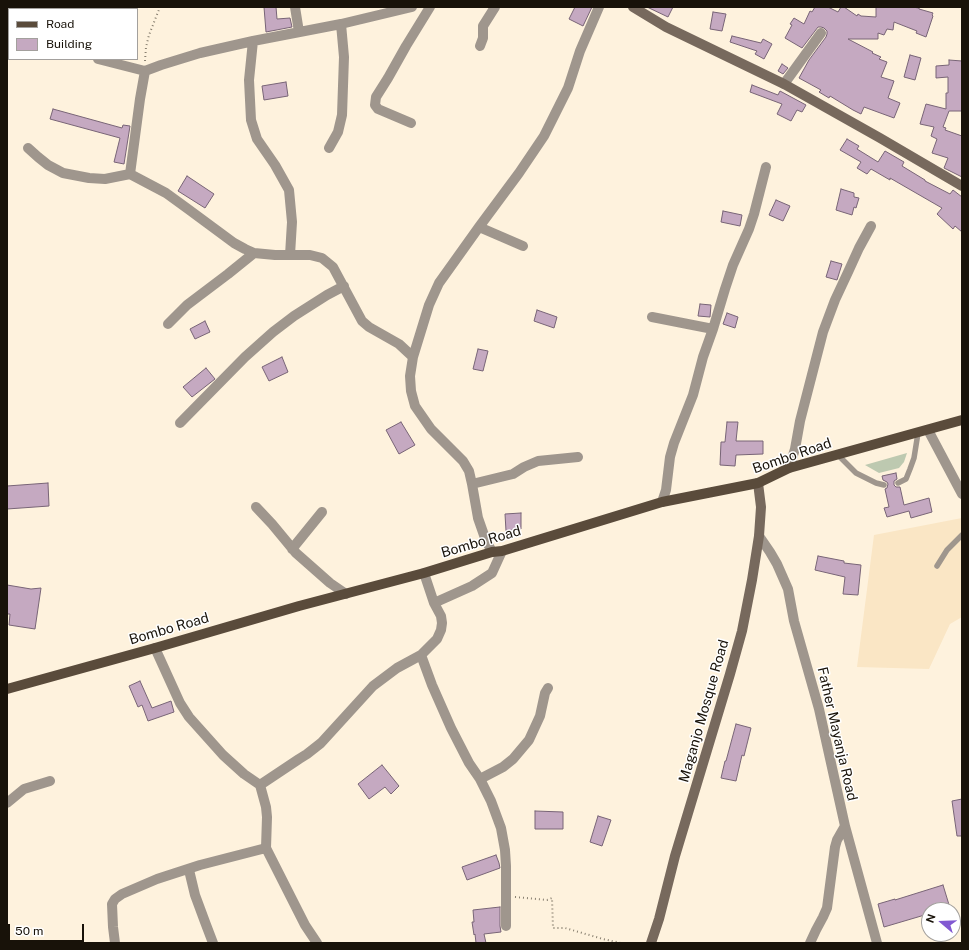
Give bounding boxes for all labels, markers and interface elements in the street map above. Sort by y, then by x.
legend [8,8,138,60]
text: Road [46,17,74,31]
text: Building [46,37,92,51]
street label: Bombo Road [750,435,834,477]
street label: Bombo Road [439,523,523,561]
street label: Bombo Road [127,610,211,648]
street label: Maganjo Mosque Road [676,638,732,784]
street label: Father Mayanja Road [813,665,861,803]
north arrow [921,902,961,942]
text: N [924,912,938,924]
scale bar [10,916,86,942]
text: 50 m [15,924,43,938]

